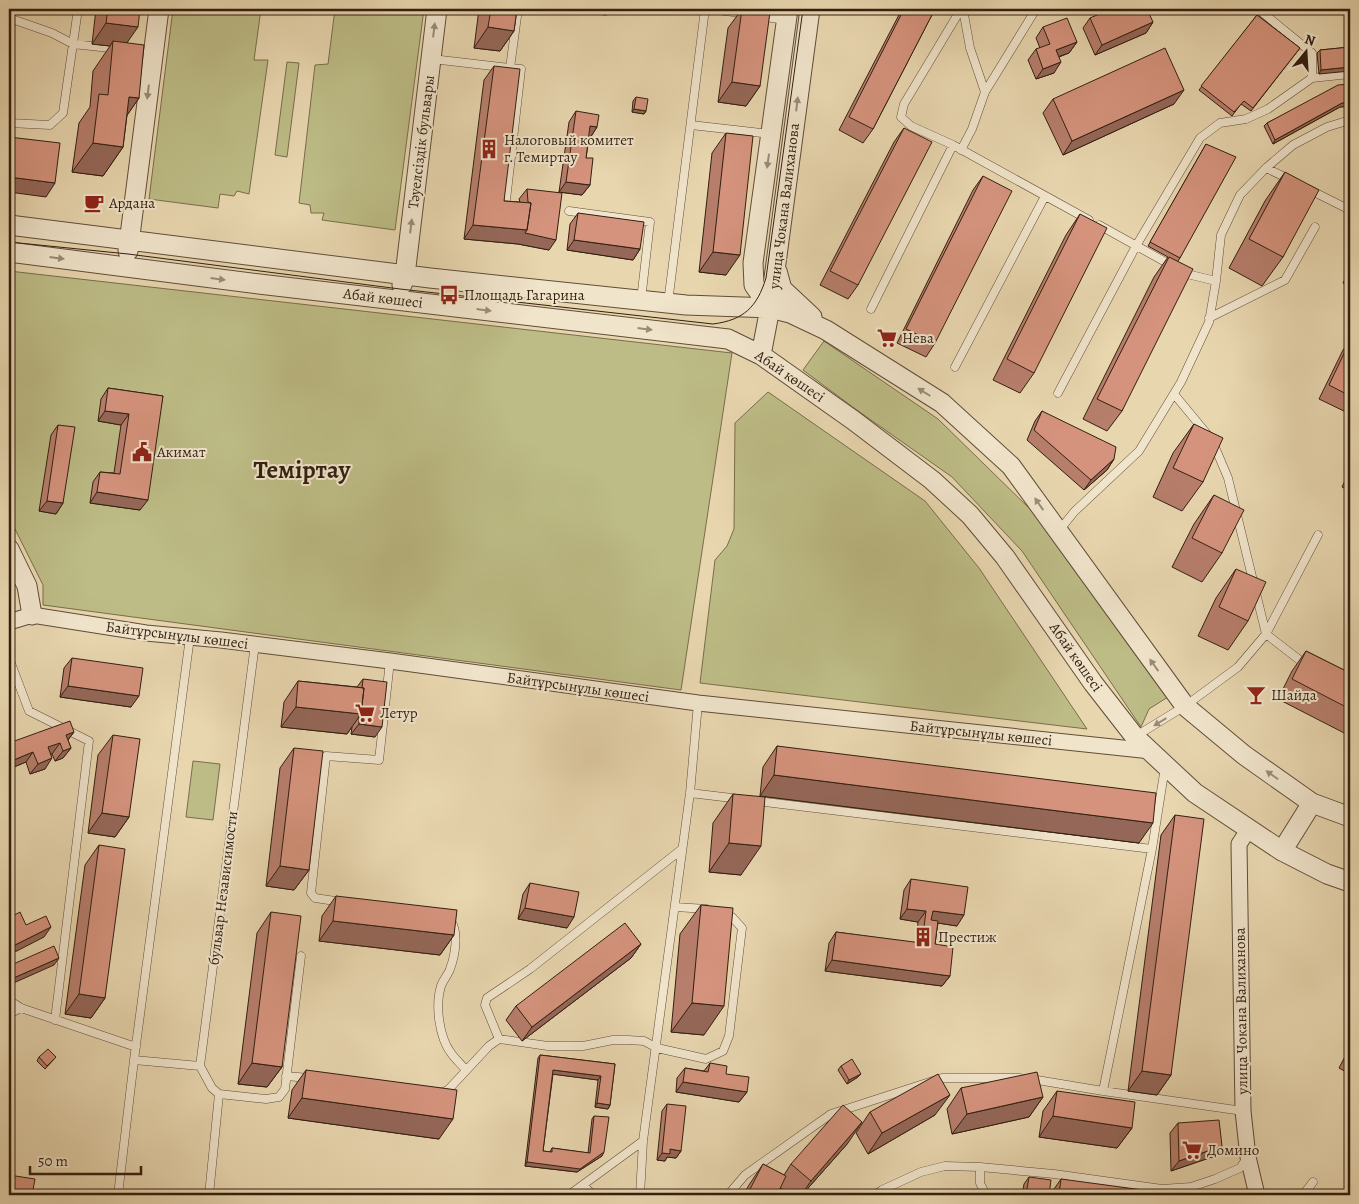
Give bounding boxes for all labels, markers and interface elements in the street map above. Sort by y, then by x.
one-way arrow [430,22,438,38]
north arrow [1282,28,1332,78]
text: N [1302,30,1318,51]
street label: Тәуелсіздік бульвары [403,74,439,210]
one-way arrow [144,84,152,100]
one-way arrow [793,95,801,111]
street label: улица Чокана Валиханова [764,122,804,291]
place label: Налоговый комитет г. Темиртау [504,130,634,167]
building icon: Налоговый комитет г. Темиртау [478,138,500,160]
one-way arrow [763,154,771,170]
cafe icon: Ардана [83,192,105,214]
place label: Ардана [108,193,155,213]
one-way arrow [407,218,415,234]
one-way arrow [49,254,65,262]
one-way arrow [211,275,227,283]
street label: Абай көшесі [341,283,424,313]
bus stop icon: Площадь Гагарина [438,284,460,306]
place label: Площадь Гагарина [464,285,585,305]
one-way arrow [476,306,492,314]
one-way arrow [638,325,654,333]
supermarket icon: Нева [876,327,898,349]
place label: Нева [902,328,934,348]
street label: Абай көшесі [750,345,829,407]
one-way arrow [917,387,930,396]
public building icon: Акимат [131,441,153,463]
place label: Акимат [156,442,206,462]
district label: Теміртау [253,453,352,487]
one-way arrow [1034,498,1044,511]
street label: Байтұрсынұлы көшесі [105,616,249,654]
street label: Абай көшесі [1044,618,1107,696]
one-way arrow [1149,658,1159,672]
street label: Байтұрсынұлы көшесі [506,667,650,707]
bar icon: Шайда [1245,684,1267,706]
place label: Шайда [1271,685,1317,705]
supermarket icon: Летур [354,702,376,724]
place label: Летур [380,703,418,723]
street label: Байтұрсынұлы көшесі [909,716,1053,750]
one-way arrow [1154,717,1167,726]
one-way arrow [1265,770,1279,780]
street label: бульвар Независимости [204,809,242,966]
building icon: Престиж [912,926,934,948]
place label: Престиж [938,927,997,947]
street label: улица Чокана Валиханова [1230,927,1252,1096]
supermarket icon: Домино [1181,1139,1203,1161]
place label: Домино [1207,1140,1259,1160]
scale bar [30,1144,141,1176]
text: 50 m [38,1151,68,1171]

